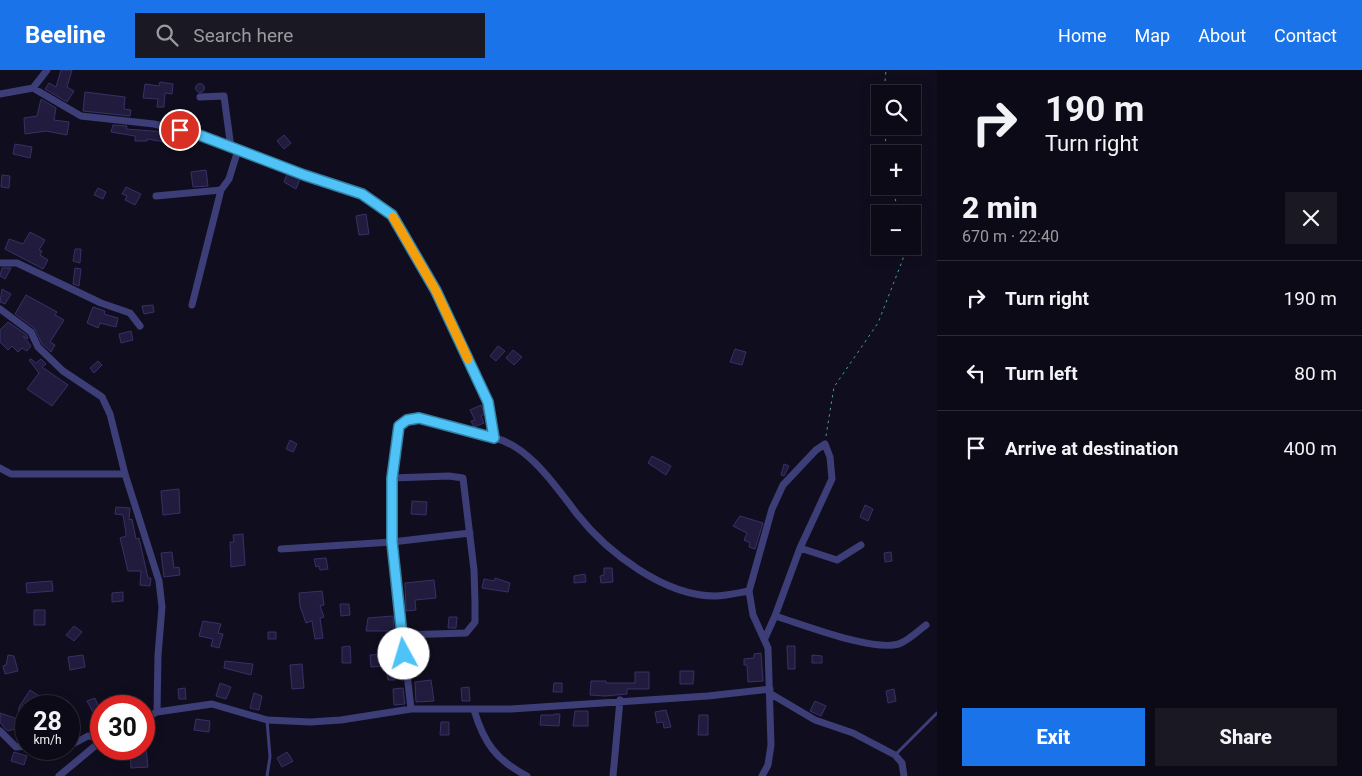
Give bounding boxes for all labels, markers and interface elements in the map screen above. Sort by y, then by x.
search box [135,13,485,58]
text: Beeline [25,21,105,49]
icon: search [153,21,181,49]
text: Search here [193,24,293,47]
text: Home [1058,25,1107,46]
text: Map [1135,25,1170,46]
text: About [1198,25,1246,46]
text: Contact [1274,25,1337,46]
map controls [871,85,921,255]
button: search [871,85,921,135]
text: 190 m [1045,89,1144,130]
icon: right [962,90,1027,155]
pin [159,109,201,151]
icon: arrive [166,116,194,144]
text: Turn right [1045,131,1139,156]
button: + [871,145,921,195]
text: 2 min [962,190,1038,225]
button: close [1285,192,1337,244]
button: − [871,205,921,255]
text: 670 m · 22:40 [962,227,1059,246]
icon: right [962,284,990,312]
text: Turn right [1005,287,1089,310]
text: 190 m [1284,287,1337,310]
icon: left [962,359,990,387]
text: Turn left [1005,362,1078,385]
text: 80 m [1294,362,1337,385]
icon: arrive [962,434,990,462]
text: Arrive at destination [1005,437,1178,460]
text: 400 m [1284,437,1337,460]
position arrow [377,627,429,679]
speed limit sign: 30 [90,695,155,760]
text: 28 [33,707,62,736]
button: Exit [962,708,1145,766]
button: Share [1155,708,1337,766]
text: km/h [33,733,62,747]

